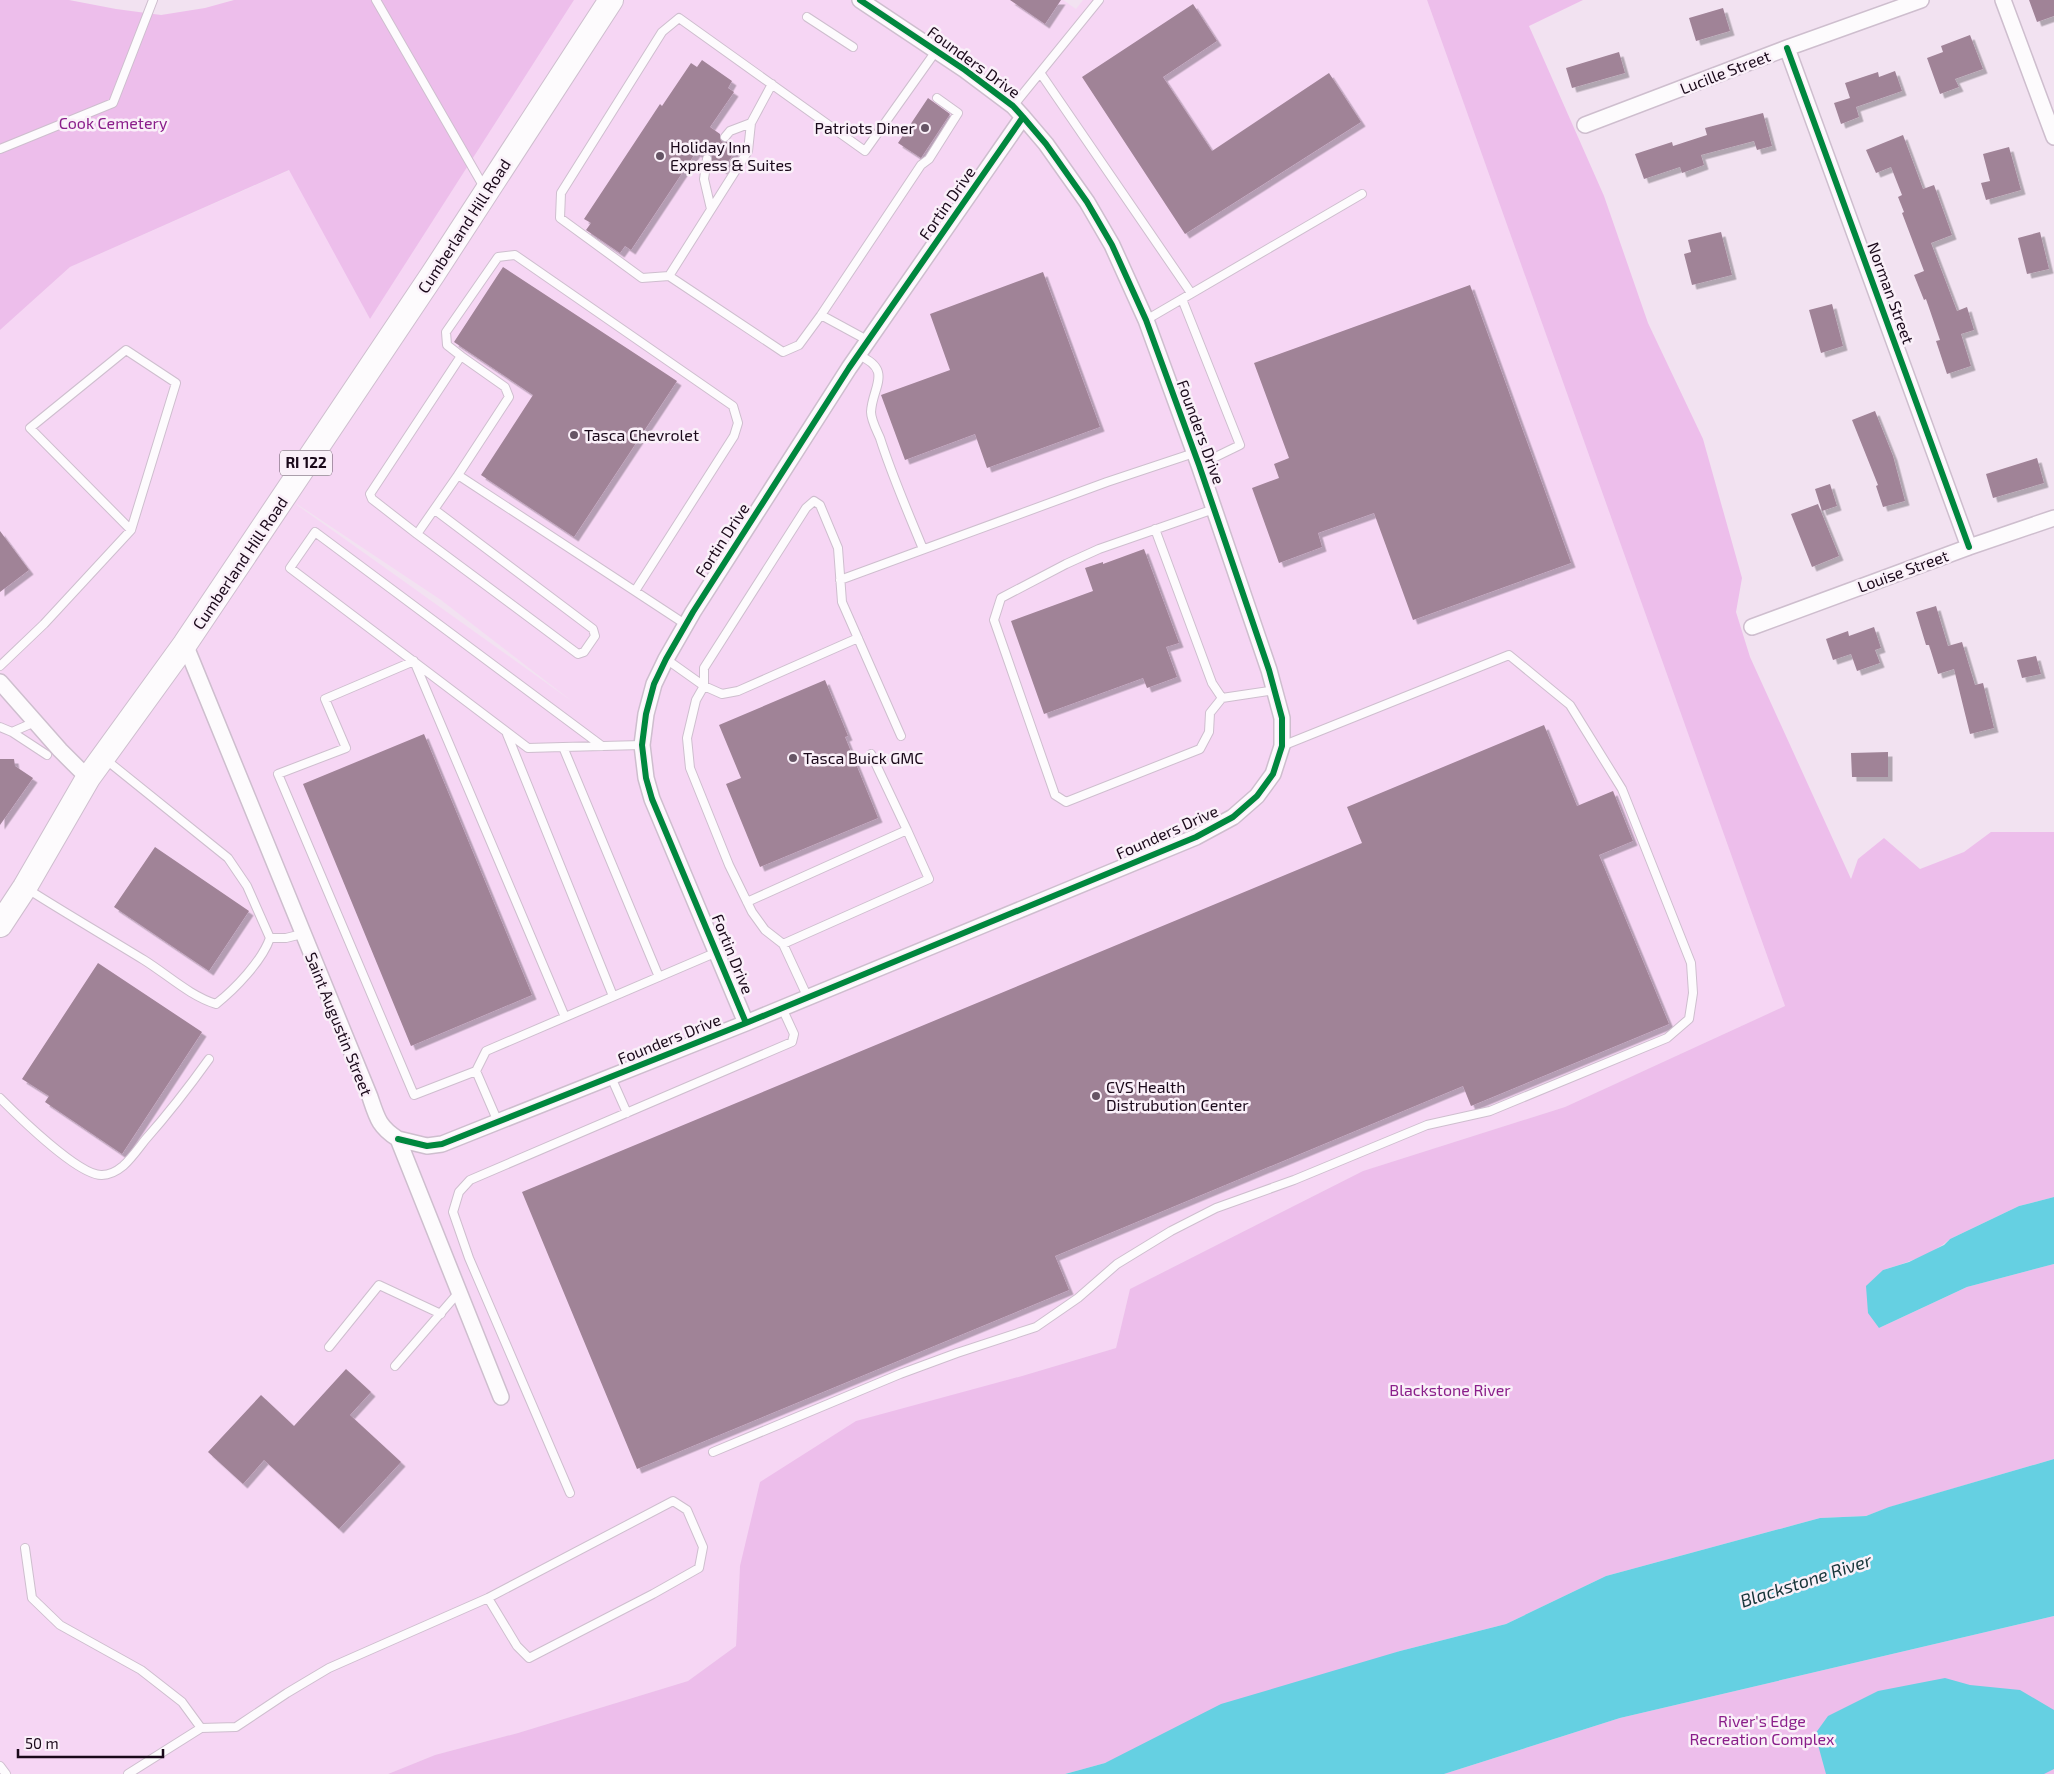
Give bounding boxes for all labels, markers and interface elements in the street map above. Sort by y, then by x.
street label: Founders Drive [924,22,1024,102]
street label: Lucille Street [1677,46,1773,97]
park label: Cook Cemetery [59,113,168,132]
place label: Patriots Diner [815,118,916,137]
marker: Patriots Diner [919,122,931,134]
place label: Holiday Inn Express & Suites [670,137,792,174]
marker: Holiday Inn Express & Suites [654,150,666,162]
street label: Cumberland Hill Road [413,155,514,296]
street label: Fortin Drive [914,163,979,243]
street label: Norman Street [1864,239,1919,346]
street label: Founders Drive [1174,377,1229,487]
place label: Tasca Chevrolet [584,425,699,444]
marker: Tasca Chevrolet [568,429,580,441]
road number: RI 122 [280,450,332,476]
street label: Cumberland Hill Road [188,493,291,633]
street label: Fortin Drive [691,499,753,580]
street label: Louise Street [1855,545,1951,596]
place label: Tasca Buick GMC [803,748,923,767]
marker: Tasca Buick GMC [787,752,799,764]
street label: Founders Drive [1113,801,1221,863]
street label: Fortin Drive [709,911,758,997]
street label: Saint Augustin Street [302,949,377,1098]
street label: Founders Drive [614,1009,723,1068]
place label: CVS Health Distrubution Center [1106,1077,1249,1114]
marker: CVS Health Distrubution Center [1090,1090,1102,1102]
park label: Blackstone River [1389,1380,1511,1399]
water label: Blackstone River [1737,1548,1875,1612]
park label: River's Edge Recreation Complex [1689,1711,1835,1748]
scale bar [18,1726,162,1758]
text: 50 m [25,1734,59,1752]

